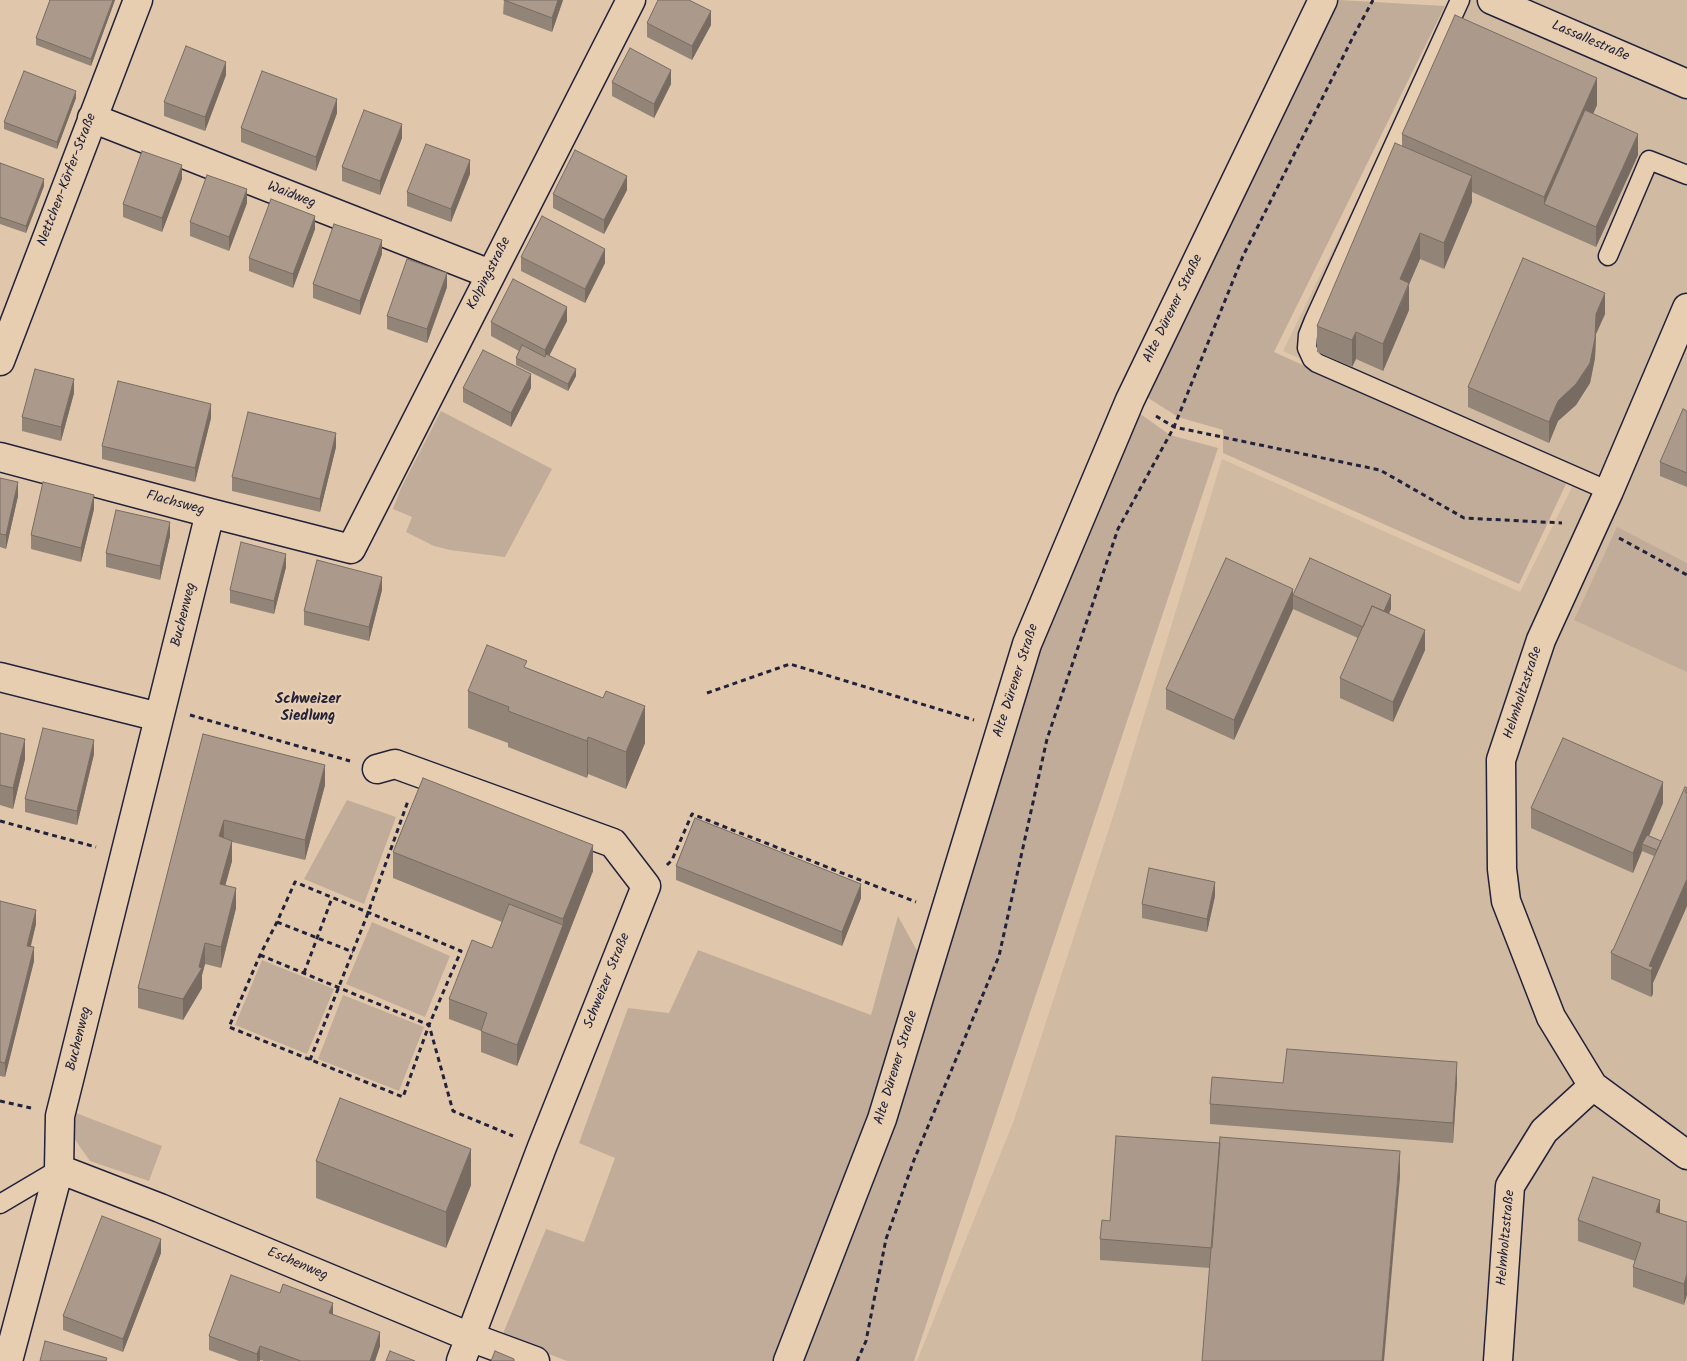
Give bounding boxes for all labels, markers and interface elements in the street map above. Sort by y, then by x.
street label: Lassallestraße [1549,18,1631,66]
street label: Nettchen-Körfer-Straße [35,111,101,249]
street label: Waidweg [265,179,317,213]
street label: Kolpingstraße [465,235,515,313]
street label: Alte Dürener Straße [1140,252,1208,366]
street label: Flachsweg [144,488,206,520]
street label: Buchenweg [169,581,201,649]
street label: Alte Dürener Straße [991,622,1043,740]
street label: Helmholtzstraße [1501,645,1547,741]
district label: Schweizer Siedlung [275,691,341,726]
street label: Schweizer Straße [581,931,635,1031]
street label: Buchenweg [64,1005,96,1073]
street label: Alte Dürener Straße [872,1009,922,1127]
street label: Helmholtzstraße [1494,1189,1520,1287]
street label: Eschenweg [264,1245,330,1285]

